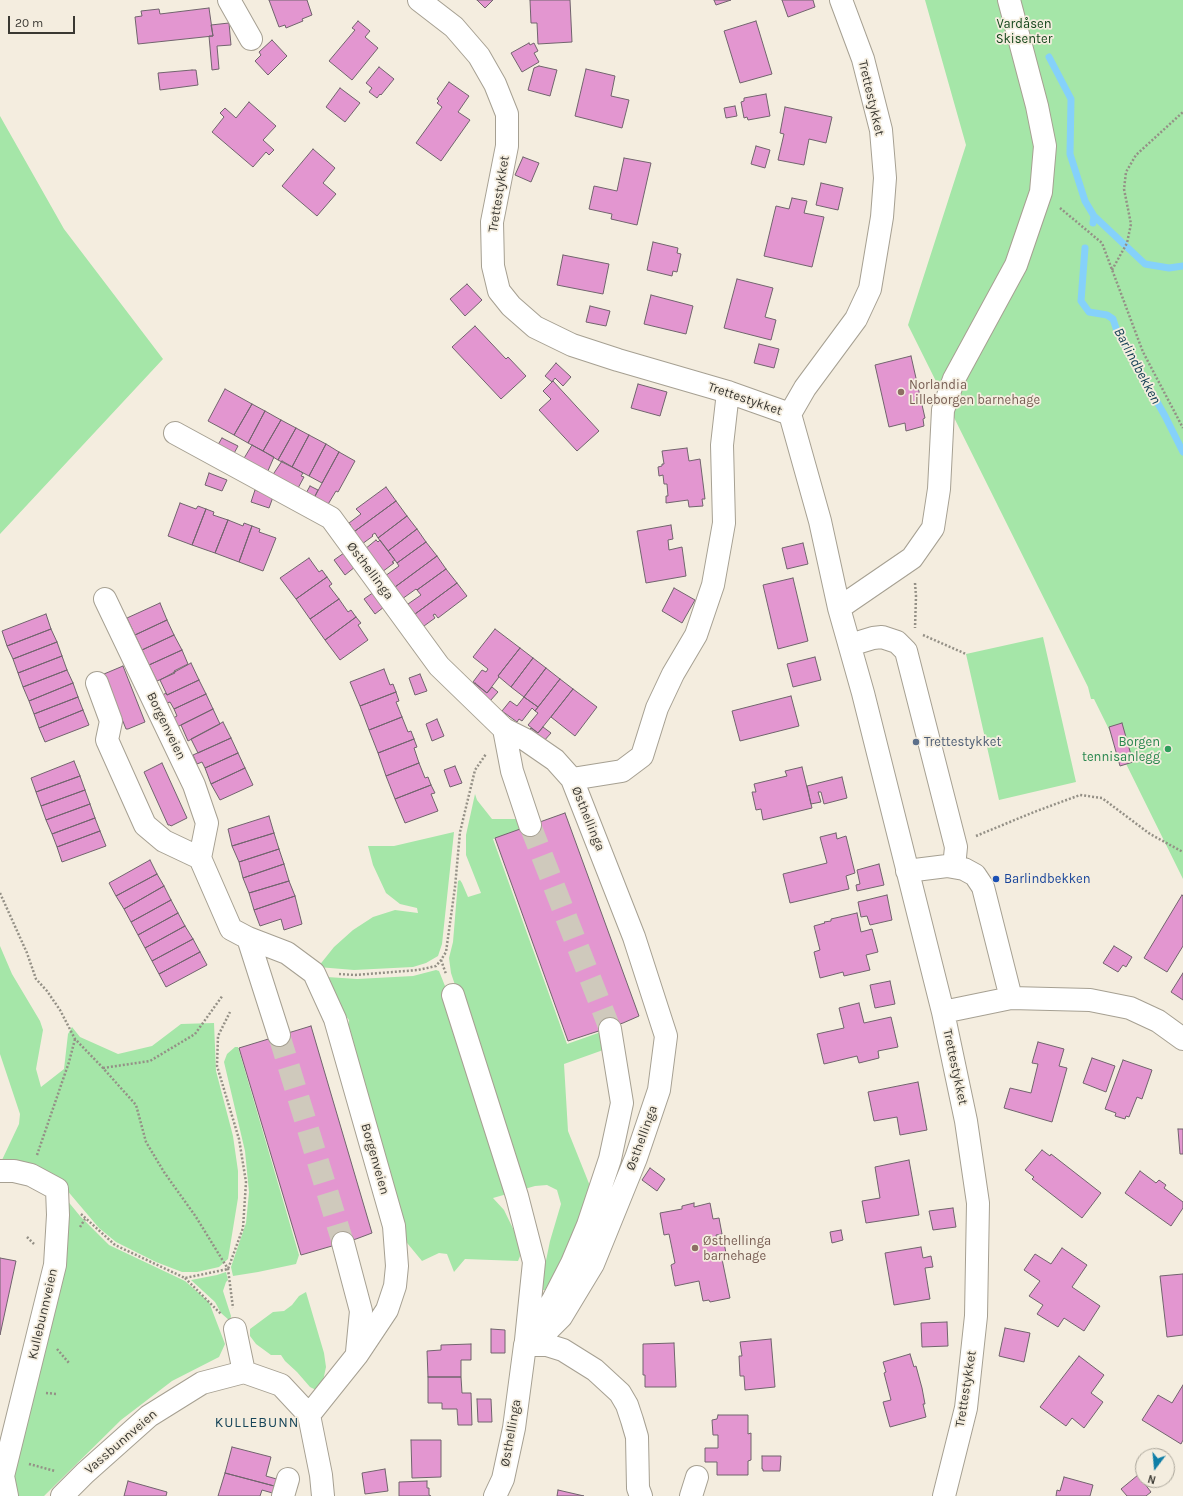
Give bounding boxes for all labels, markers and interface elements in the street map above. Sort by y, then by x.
scale bar [10,8,77,34]
text: 20 m [15,16,43,30]
park label: Vardåsen Skisenter [996,16,1052,47]
street label: Trettestykket [855,59,887,137]
street label: Trettestykket [485,155,513,233]
water label: Barlindbekken [1110,325,1164,407]
place label: Norlandia Lilleborgen barnehage [909,377,1040,408]
street label: Trettestykket [706,379,784,419]
marker: Norlandia Lilleborgen barnehage [896,387,906,397]
street label: Østhellinga [343,539,397,603]
street label: Borgenveien [143,690,189,762]
place label: Trettestykket [924,734,1001,750]
place label: Borgen tennisanlegg [1082,734,1160,765]
marker: Trettestykket [911,737,921,747]
marker: Borgen tennisanlegg [1163,744,1173,754]
street label: Østhellinga [568,784,608,854]
place label: Barlindbekken [1004,871,1091,887]
marker: Barlindbekken [991,874,1001,884]
street label: Trettestykket [939,1028,971,1106]
street label: Østhellinga [623,1103,661,1173]
street label: Borgenveien [357,1122,393,1196]
place label: Østhellinga barnehage [703,1233,771,1264]
marker: Østhellinga barnehage [690,1243,700,1253]
street label: Kullebunnveien [25,1267,61,1361]
street label: Trettestykket [952,1350,980,1428]
street label: Østhellinga [497,1398,525,1468]
street label: Vassbunnveien [82,1406,160,1478]
district label: KULLEBUNN [215,1415,299,1431]
north arrow [1135,1448,1175,1488]
text: N [1146,1472,1157,1486]

